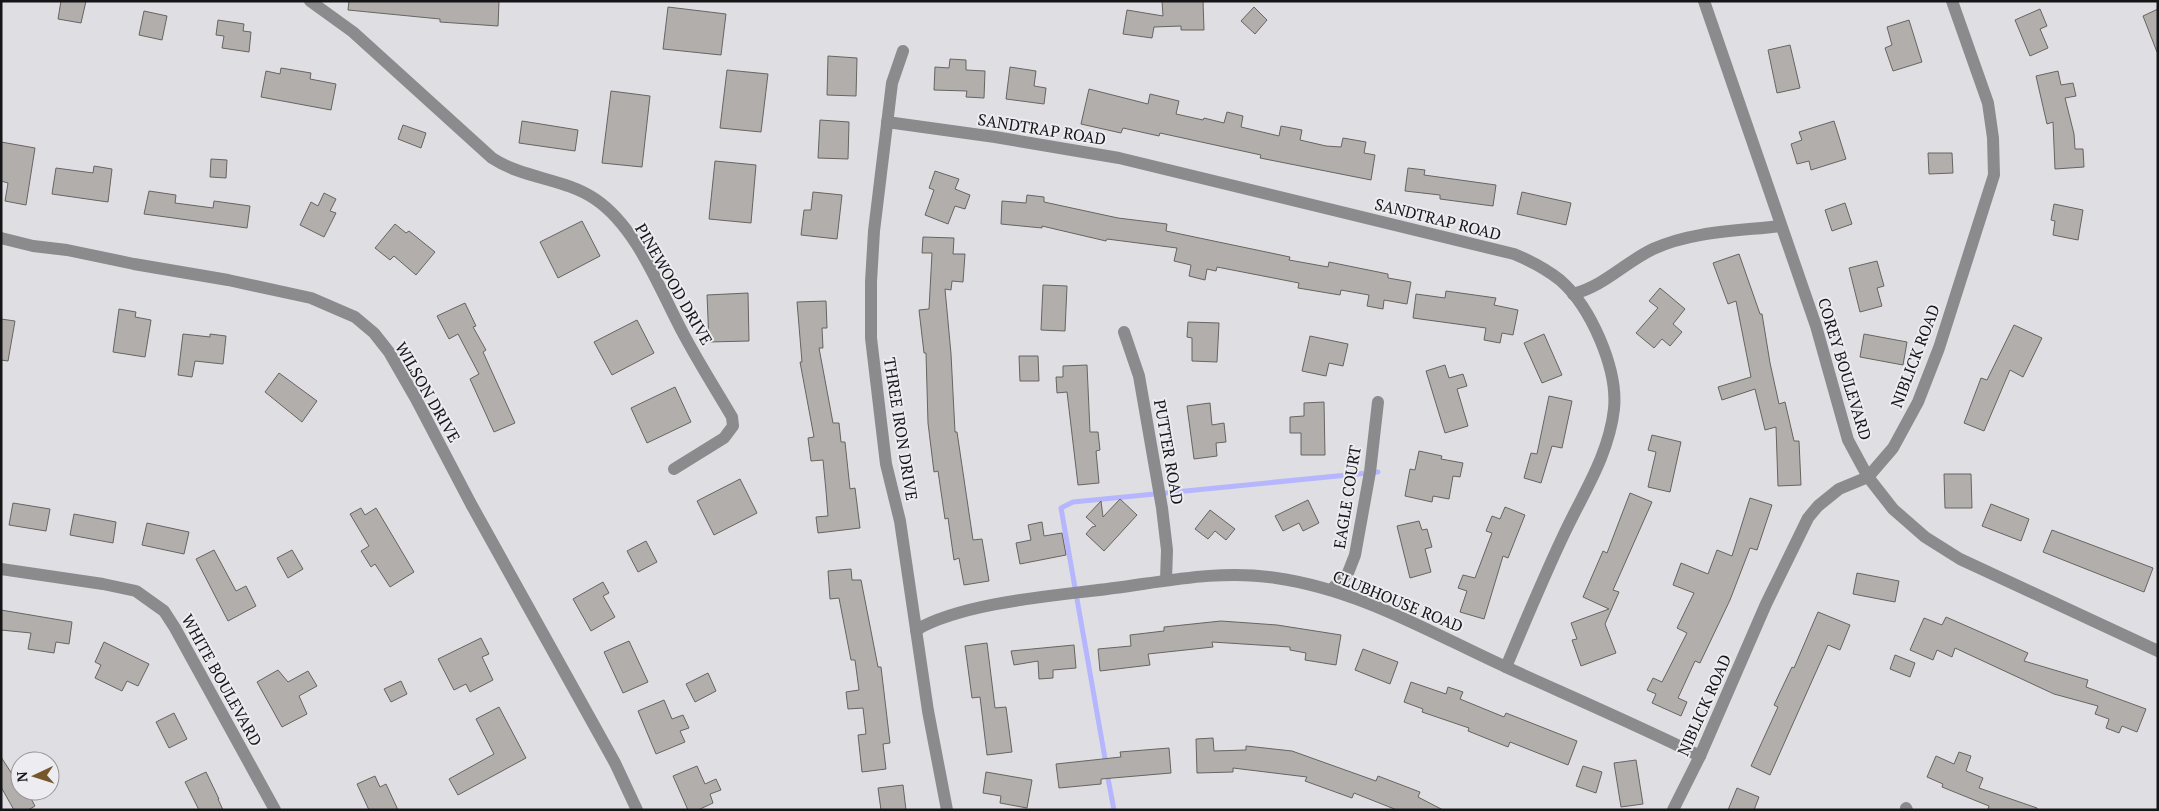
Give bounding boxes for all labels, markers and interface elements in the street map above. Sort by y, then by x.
street label: SANDTRAP ROAD [976,108,1108,150]
street label: SANDTRAP ROAD [1372,193,1504,245]
street label: PINEWOOD DRIVE [630,219,718,349]
street label: COREY BOULEVARD [1813,295,1877,443]
street label: NIBLICK ROAD [1885,301,1945,411]
street label: WILSON DRIVE [390,338,466,446]
street label: THREE IRON DRIVE [879,356,923,502]
street label: PUTTER ROAD [1149,398,1189,506]
street label: EAGLE COURT [1328,444,1366,550]
street label: CLUBHOUSE ROAD [1330,565,1466,637]
street label: WHITE BOULEVARD [177,610,267,750]
street label: NIBLICK ROAD [1672,651,1736,759]
north arrow [10,751,60,801]
text: N [12,771,31,783]

